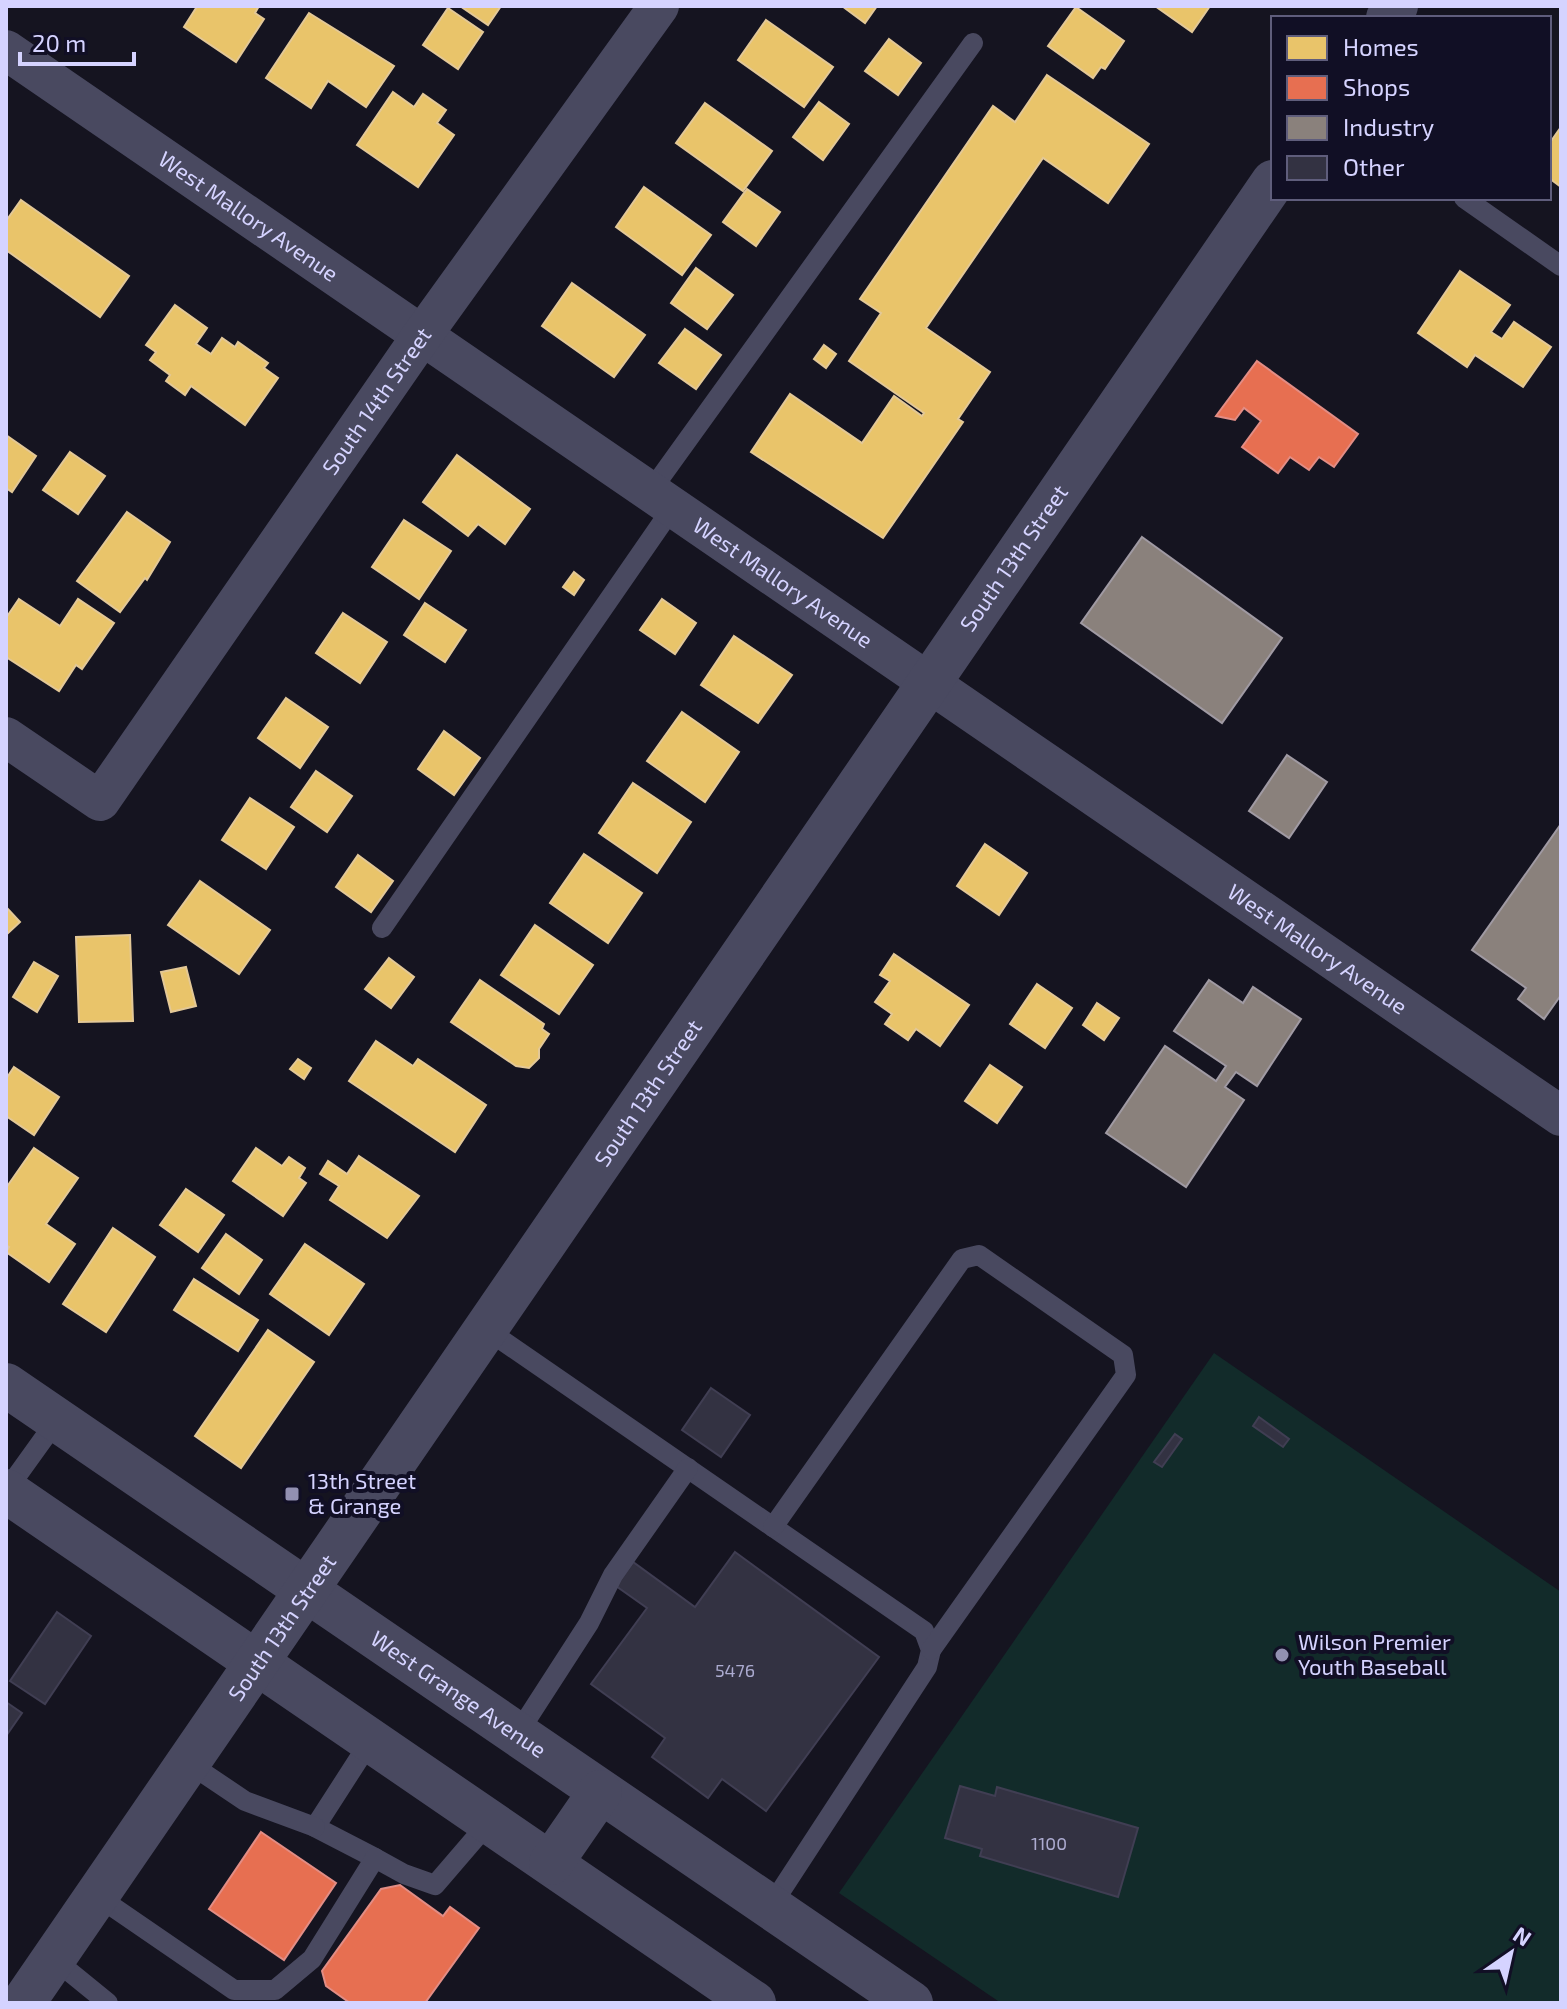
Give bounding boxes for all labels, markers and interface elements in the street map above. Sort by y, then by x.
scale bar [20,16,134,66]
legend [1271,16,1551,200]
text: 20 m [32,28,86,57]
text: Homes [1343,32,1419,61]
text: Shops [1343,72,1410,101]
text: Industry [1343,112,1435,141]
street label: West Mallory Avenue [154,145,344,286]
text: Other [1343,152,1405,181]
street label: South 14th Street [316,322,436,479]
street label: South 13th Street [954,479,1072,636]
street label: West Mallory Avenue [689,511,878,652]
street label: West Mallory Avenue [1223,878,1413,1019]
street label: South 13th Street [588,1014,706,1171]
place label: 13th Street & Grange [308,1467,416,1518]
marker: 13th Street & Grange [283,1485,301,1503]
street label: South 13th Street [222,1549,341,1705]
street label: West Grange Avenue [367,1624,552,1762]
place label: Wilson Premier Youth Baseball [1298,1628,1451,1679]
marker: Wilson Premier Youth Baseball [1273,1646,1291,1664]
house number: 5476 [715,1659,755,1681]
house number: 1100 [1031,1832,1067,1854]
north arrow [1471,1913,1551,1993]
text: N [1509,1920,1537,1951]

